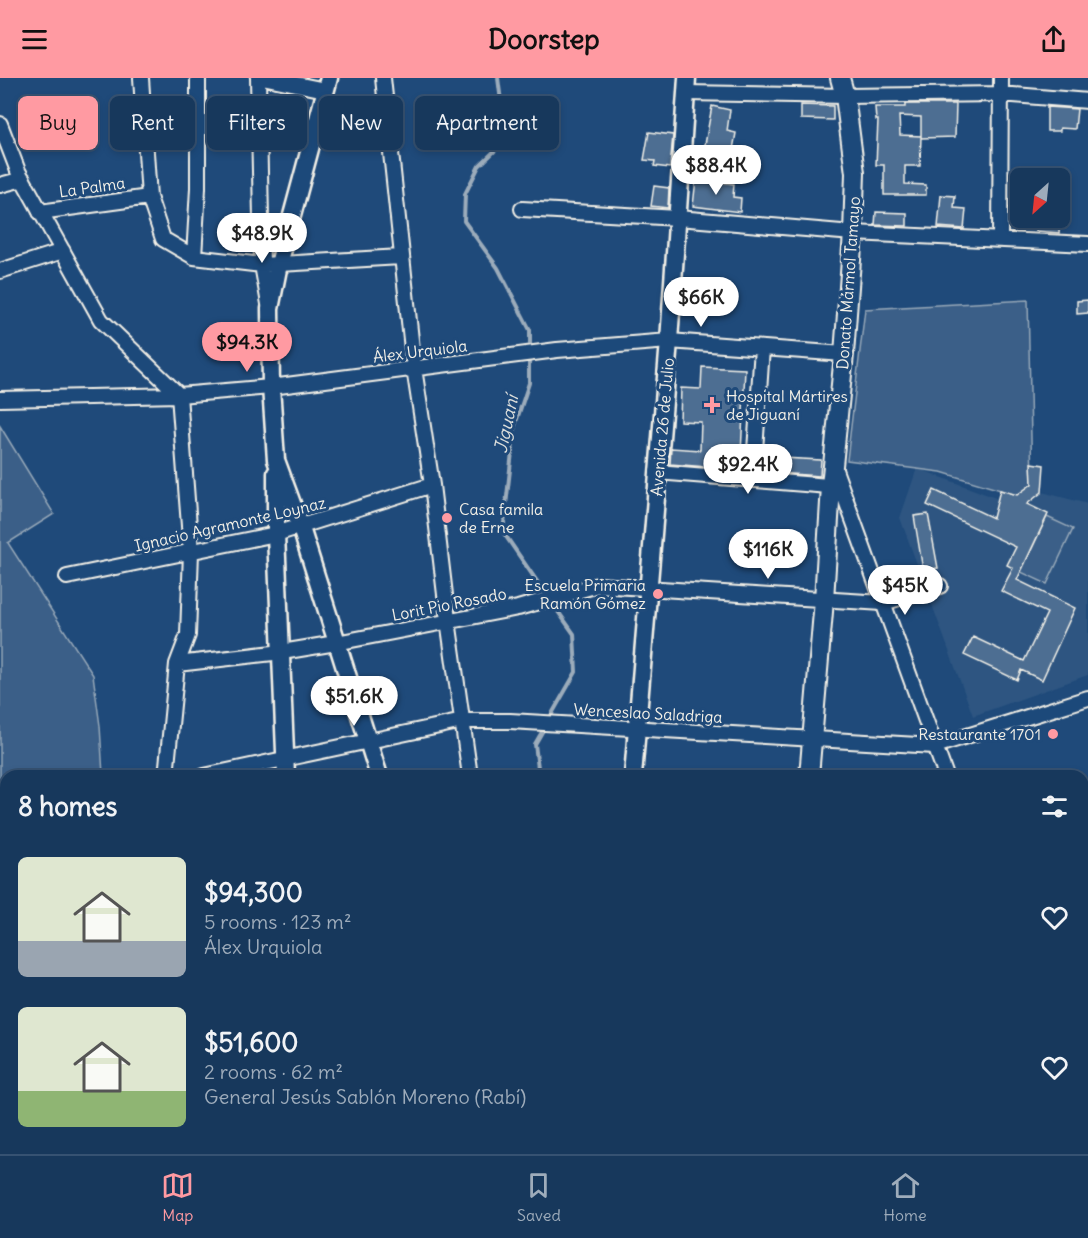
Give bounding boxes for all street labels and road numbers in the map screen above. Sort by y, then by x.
street label: La Palma [58,172,126,202]
street label: Donato Mármol Tamayo [832,196,864,370]
street label: Álex Urquiola [372,335,468,367]
street label: Avenida 26 de Julio [646,357,678,497]
street label: Ignacio Agramonte Loynaz [132,492,328,556]
street label: Lorit Pio Rosado [390,583,508,625]
street label: Wenceslao Saladriga [573,699,723,727]

